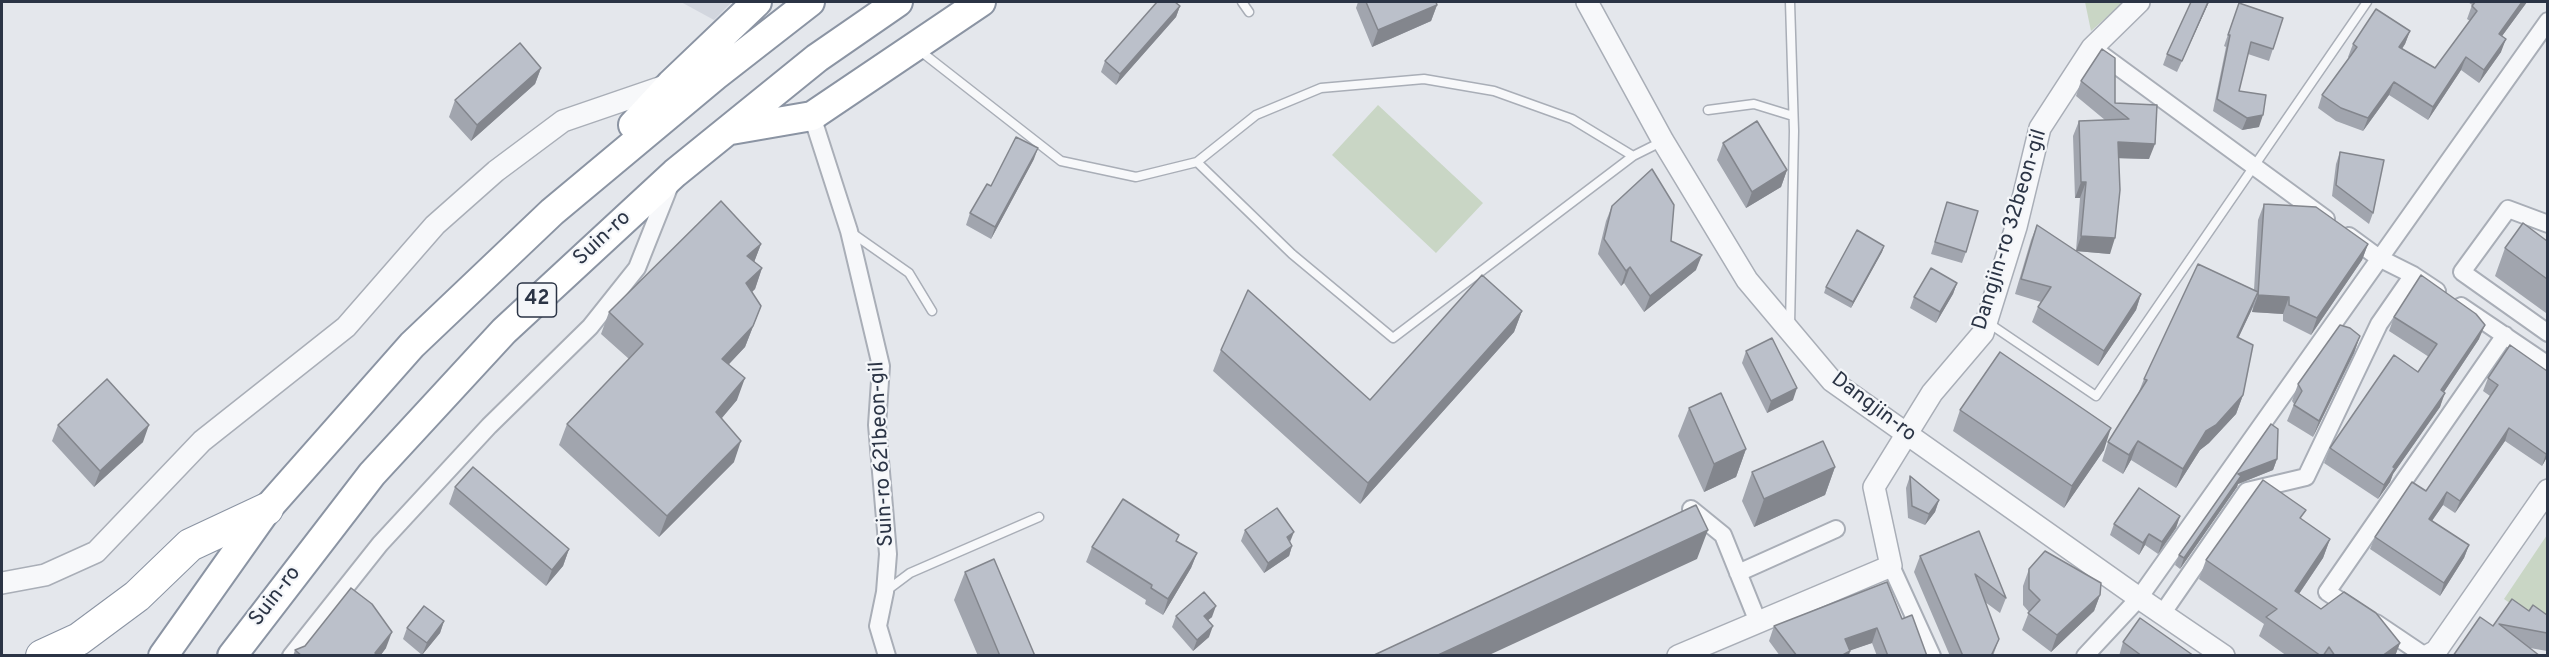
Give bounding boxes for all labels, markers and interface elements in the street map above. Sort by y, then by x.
street label: Dangjin-ro 32beon-gil [1968,127,2054,333]
street label: Suin-ro [569,206,637,272]
road number: 42 [518,283,556,317]
street label: Suin-ro 621beon-gil [866,361,900,547]
street label: Dangjin-ro [1825,368,1921,448]
street label: Suin-ro [245,562,307,632]

